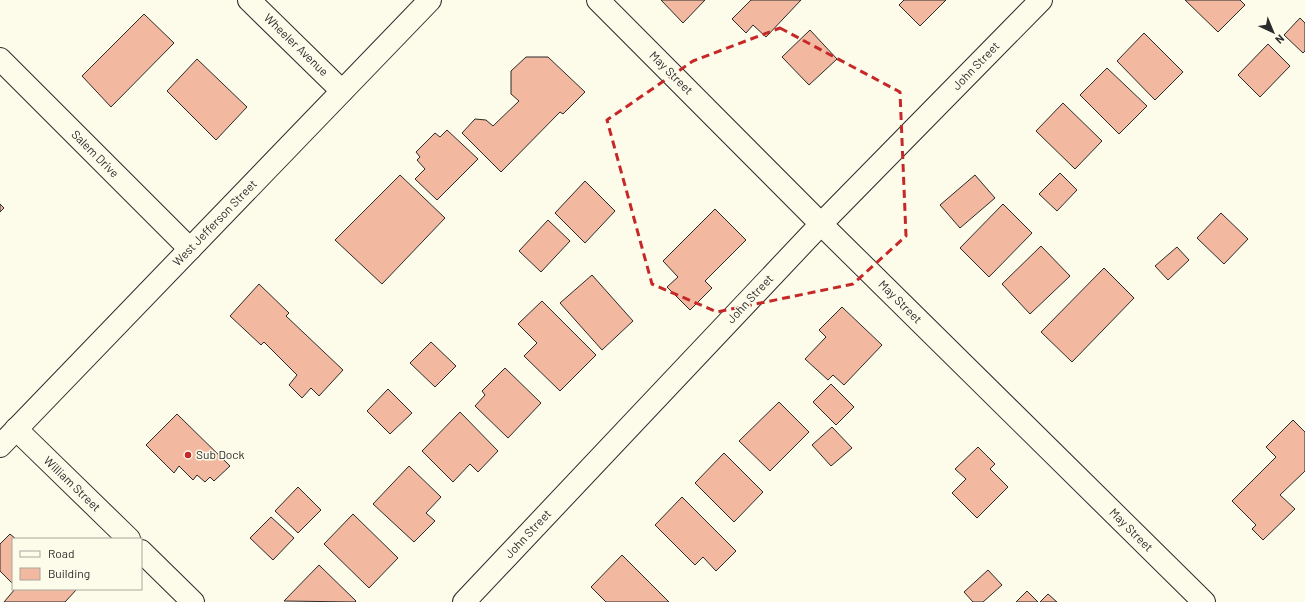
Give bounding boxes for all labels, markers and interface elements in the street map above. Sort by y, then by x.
street label: Wheeler Avenue [262,10,332,78]
north arrow [1253,12,1293,52]
text: N [1273,32,1287,47]
street label: John Street [949,38,1002,92]
street label: May Street [647,48,696,97]
street label: Salem Drive [69,127,122,180]
street label: West Jefferson Street [169,176,259,268]
street label: John Street [723,271,775,326]
street label: May Street [876,277,925,326]
place label: Sub Dock [196,447,245,461]
marker: Sub Dock [183,450,193,460]
street label: William Street [41,453,104,514]
street label: May Street [1107,505,1156,554]
street label: John Street [501,506,553,561]
legend [12,538,142,590]
text: Road [48,546,75,560]
text: Building [48,566,90,580]

